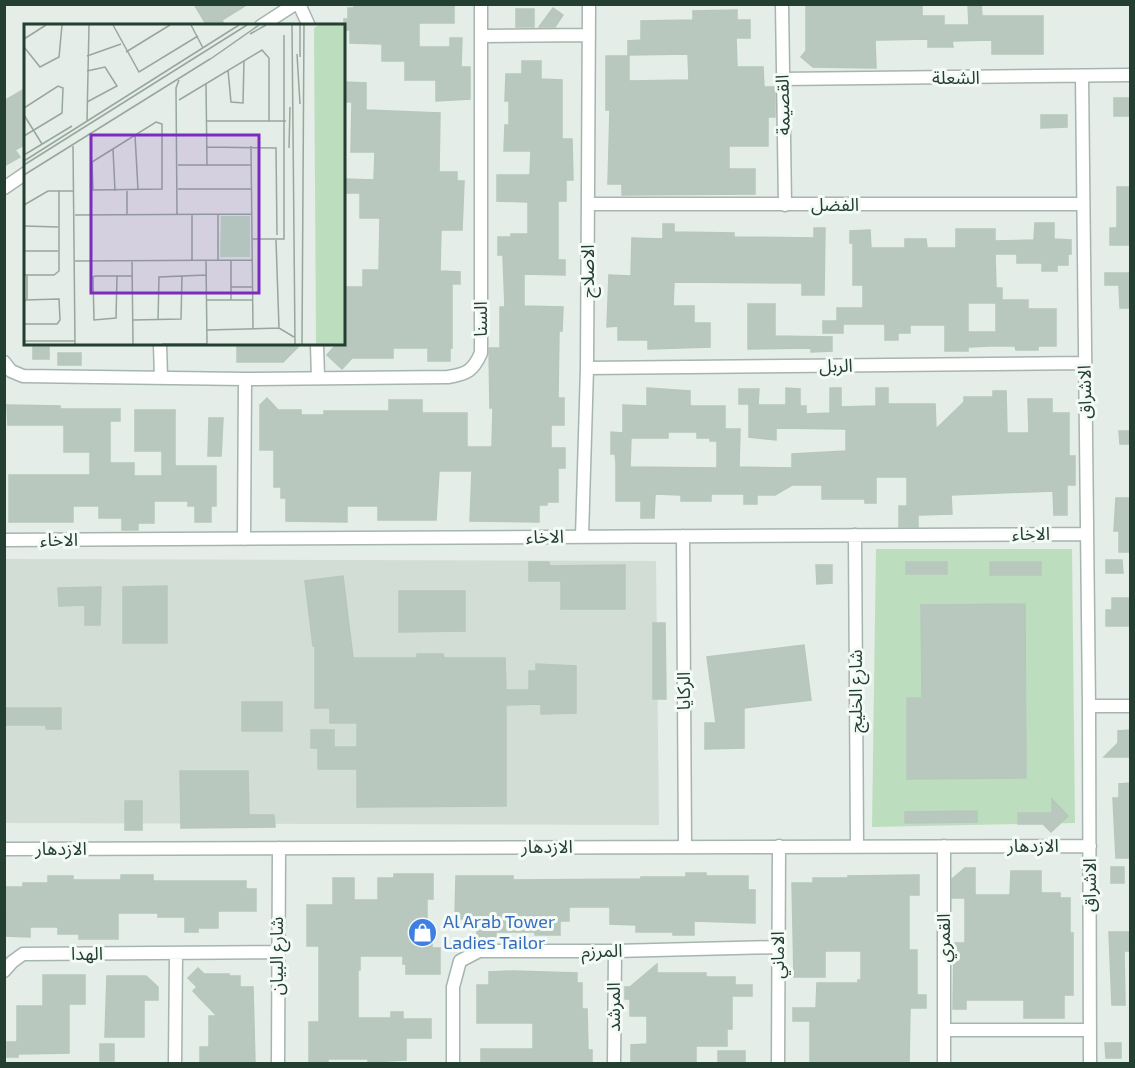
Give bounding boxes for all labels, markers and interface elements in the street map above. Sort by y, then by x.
inset map [24,24,345,345]
street label: الشعلة [932,66,980,88]
street label: القصيمة [770,74,794,136]
street label: الفضل [811,193,859,216]
street label: الاصلاح [576,244,601,298]
street label: السنا [469,301,491,337]
street label: الربل [819,354,853,377]
street label: الاشراق [1073,365,1096,419]
street label: الاخاء [1012,522,1050,544]
street label: الاخاء [526,525,564,547]
street label: الاخاء [40,528,78,550]
street label: شارع الخليج [844,649,870,733]
street label: الركايا [672,672,695,710]
street label: الازدهار [1006,834,1059,857]
street label: الازدهار [520,835,573,858]
street label: الازدهار [34,837,87,860]
street label: الاشراق [1078,858,1101,912]
place label: Al Arab Tower Ladies Tailor [443,910,555,953]
street label: القمري [932,913,957,963]
shop icon: Al Arab Tower Ladies Tailor [406,916,438,948]
street label: شارع البيان [265,917,291,995]
street label: الاماني [766,931,791,979]
street label: المرزم [581,939,623,965]
street label: الهدا [71,942,103,964]
street label: المرشد [602,982,625,1032]

